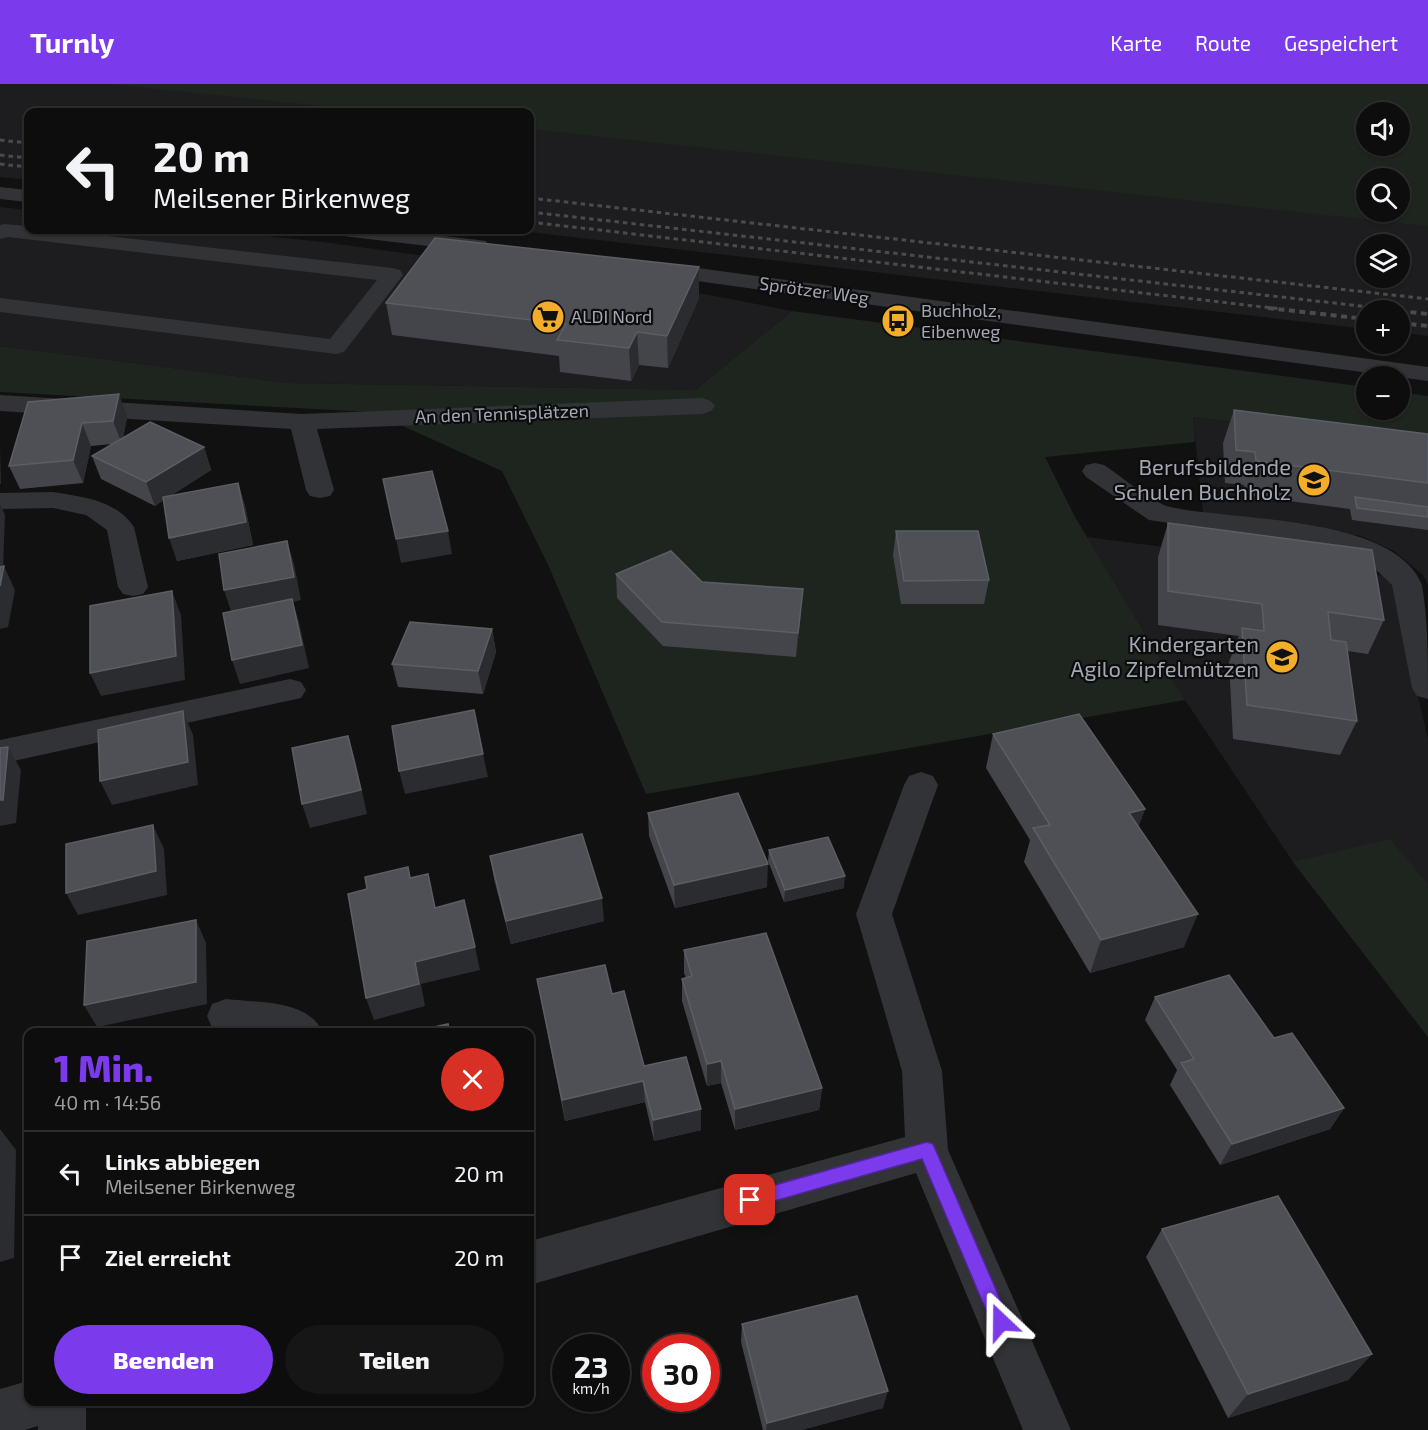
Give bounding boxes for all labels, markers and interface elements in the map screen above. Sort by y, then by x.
text: Turnly [30,25,114,59]
text: Karte [1110,30,1162,55]
text: Route [1195,30,1251,55]
text: Gespeichert [1284,30,1398,55]
map controls [1356,102,1410,420]
button: sound [1356,102,1410,156]
text: 20 m [153,130,250,180]
icon: left [54,132,132,210]
button: search [1356,168,1410,222]
text: Meilsener Birkenweg [153,181,410,213]
button: layers [1356,234,1410,288]
street label: Sprötzer Weg [758,271,870,309]
supermarket icon: ALDI Nord [530,299,566,335]
place label: Buchholz, Eibenweg [921,299,1001,342]
button: + [1356,300,1410,354]
bus stop icon: Buchholz, Eibenweg [880,303,916,339]
place label: ALDI Nord [571,305,652,327]
button: − [1356,366,1410,420]
street label: An den Tennisplätzen [415,399,589,427]
place label: Berufsbildende Schulen Buchholz [1114,453,1291,504]
school or university icon: Berufsbildende Schulen Buchholz [1296,462,1332,498]
place label: Kindergarten Agilo Zipfelmützen [1070,630,1259,681]
school or university icon: Kindergarten Agilo Zipfelmützen [1264,639,1300,675]
text: 1 Min. [54,1046,153,1089]
button: close [441,1048,504,1111]
text: 40 m · 14:56 [54,1090,161,1114]
text: Links abbiegen [105,1148,260,1174]
icon: left [54,1157,87,1190]
text: 20 m [454,1160,504,1186]
text: Meilsener Birkenweg [105,1174,295,1198]
pin [724,1174,775,1225]
icon: arrive [733,1183,766,1216]
icon: arrive [54,1241,87,1274]
text: Ziel erreicht [105,1244,231,1270]
text: 20 m [454,1244,504,1270]
position arrow [969,1290,1033,1354]
button: Beenden [54,1325,273,1394]
button: Teilen [285,1325,504,1394]
speed limit sign: 30 [642,1334,720,1412]
text: 23 [574,1348,608,1384]
text: km/h [572,1379,610,1397]

